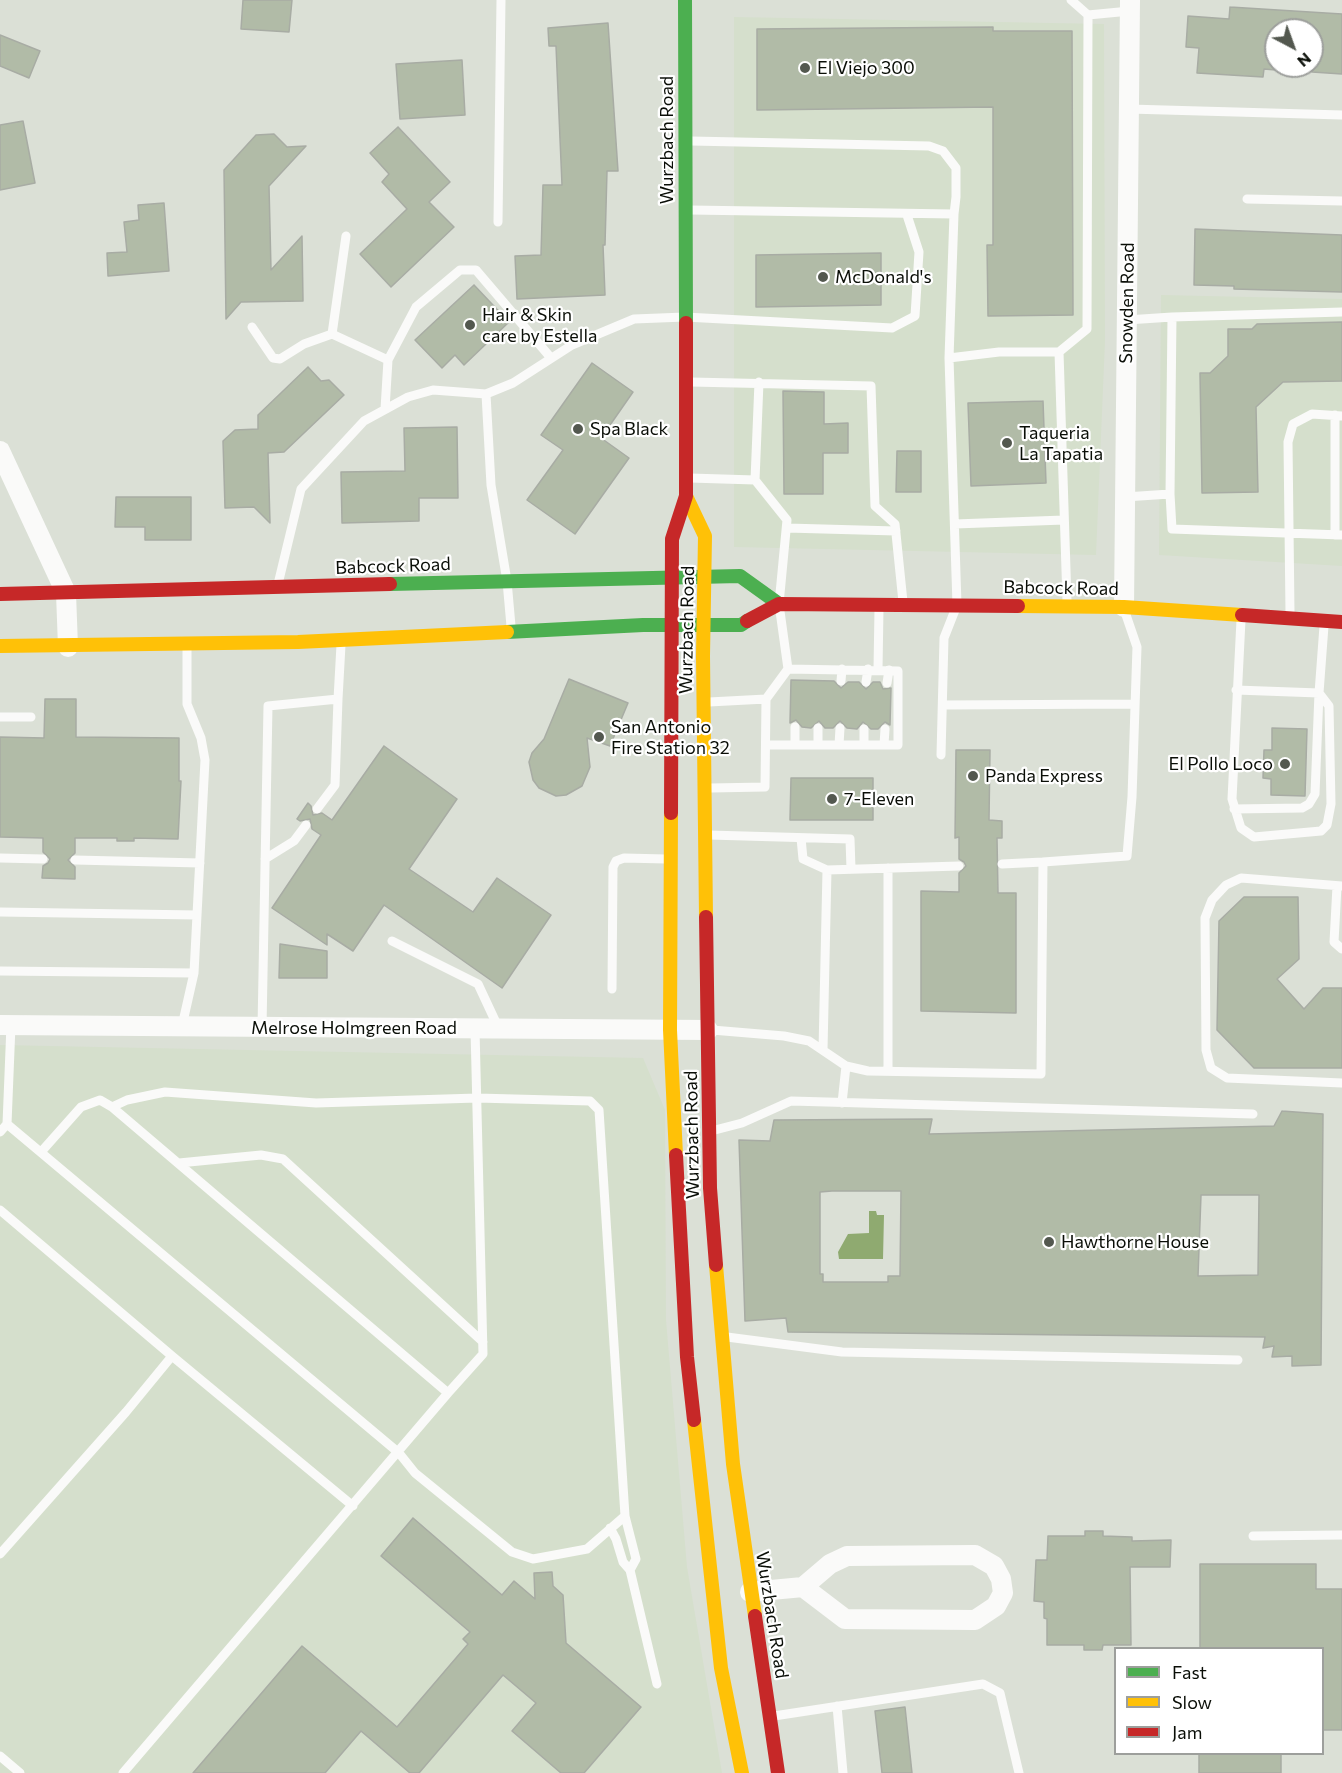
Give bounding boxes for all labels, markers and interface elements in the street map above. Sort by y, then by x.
north arrow [1264,18,1324,78]
text: N [1294,49,1316,72]
place label: El Viejo 300 [817,57,915,79]
marker: El Viejo 300 [798,61,812,75]
street label: Wurzbach Road [656,76,678,204]
street label: Snowden Road [1115,242,1139,364]
place label: McDonald's [835,266,932,288]
marker: McDonald's [816,270,830,284]
place label: Hair & Skin care by Estella [482,304,597,346]
marker: Hair & Skin care by Estella [463,318,477,332]
place label: Spa Black [590,418,668,440]
marker: Spa Black [571,422,585,436]
place label: Taqueria La Tapatia [1019,422,1103,464]
marker: Taqueria La Tapatia [1000,436,1014,450]
street label: Babcock Road [335,553,451,579]
street label: Wurzbach Road [675,566,699,694]
street label: Babcock Road [1003,576,1119,600]
place label: San Antonio Fire Station 32 [611,716,730,758]
marker: San Antonio Fire Station 32 [592,730,606,744]
place label: El Pollo Loco [1168,753,1273,775]
marker: El Pollo Loco [1278,757,1292,771]
place label: Panda Express [985,765,1103,787]
marker: Panda Express [966,769,980,783]
place label: 7-Eleven [844,788,914,810]
marker: 7-Eleven [825,792,839,806]
street label: Melrose Holmgreen Road [251,1017,457,1039]
street label: Wurzbach Road [680,1071,704,1199]
place label: Hawthorne House [1061,1231,1209,1253]
marker: Hawthorne House [1042,1235,1056,1249]
street label: Wurzbach Road [751,1550,793,1680]
legend [1114,1647,1324,1755]
text: Fast [1172,1661,1207,1683]
text: Slow [1172,1691,1212,1713]
text: Jam [1172,1721,1202,1743]

